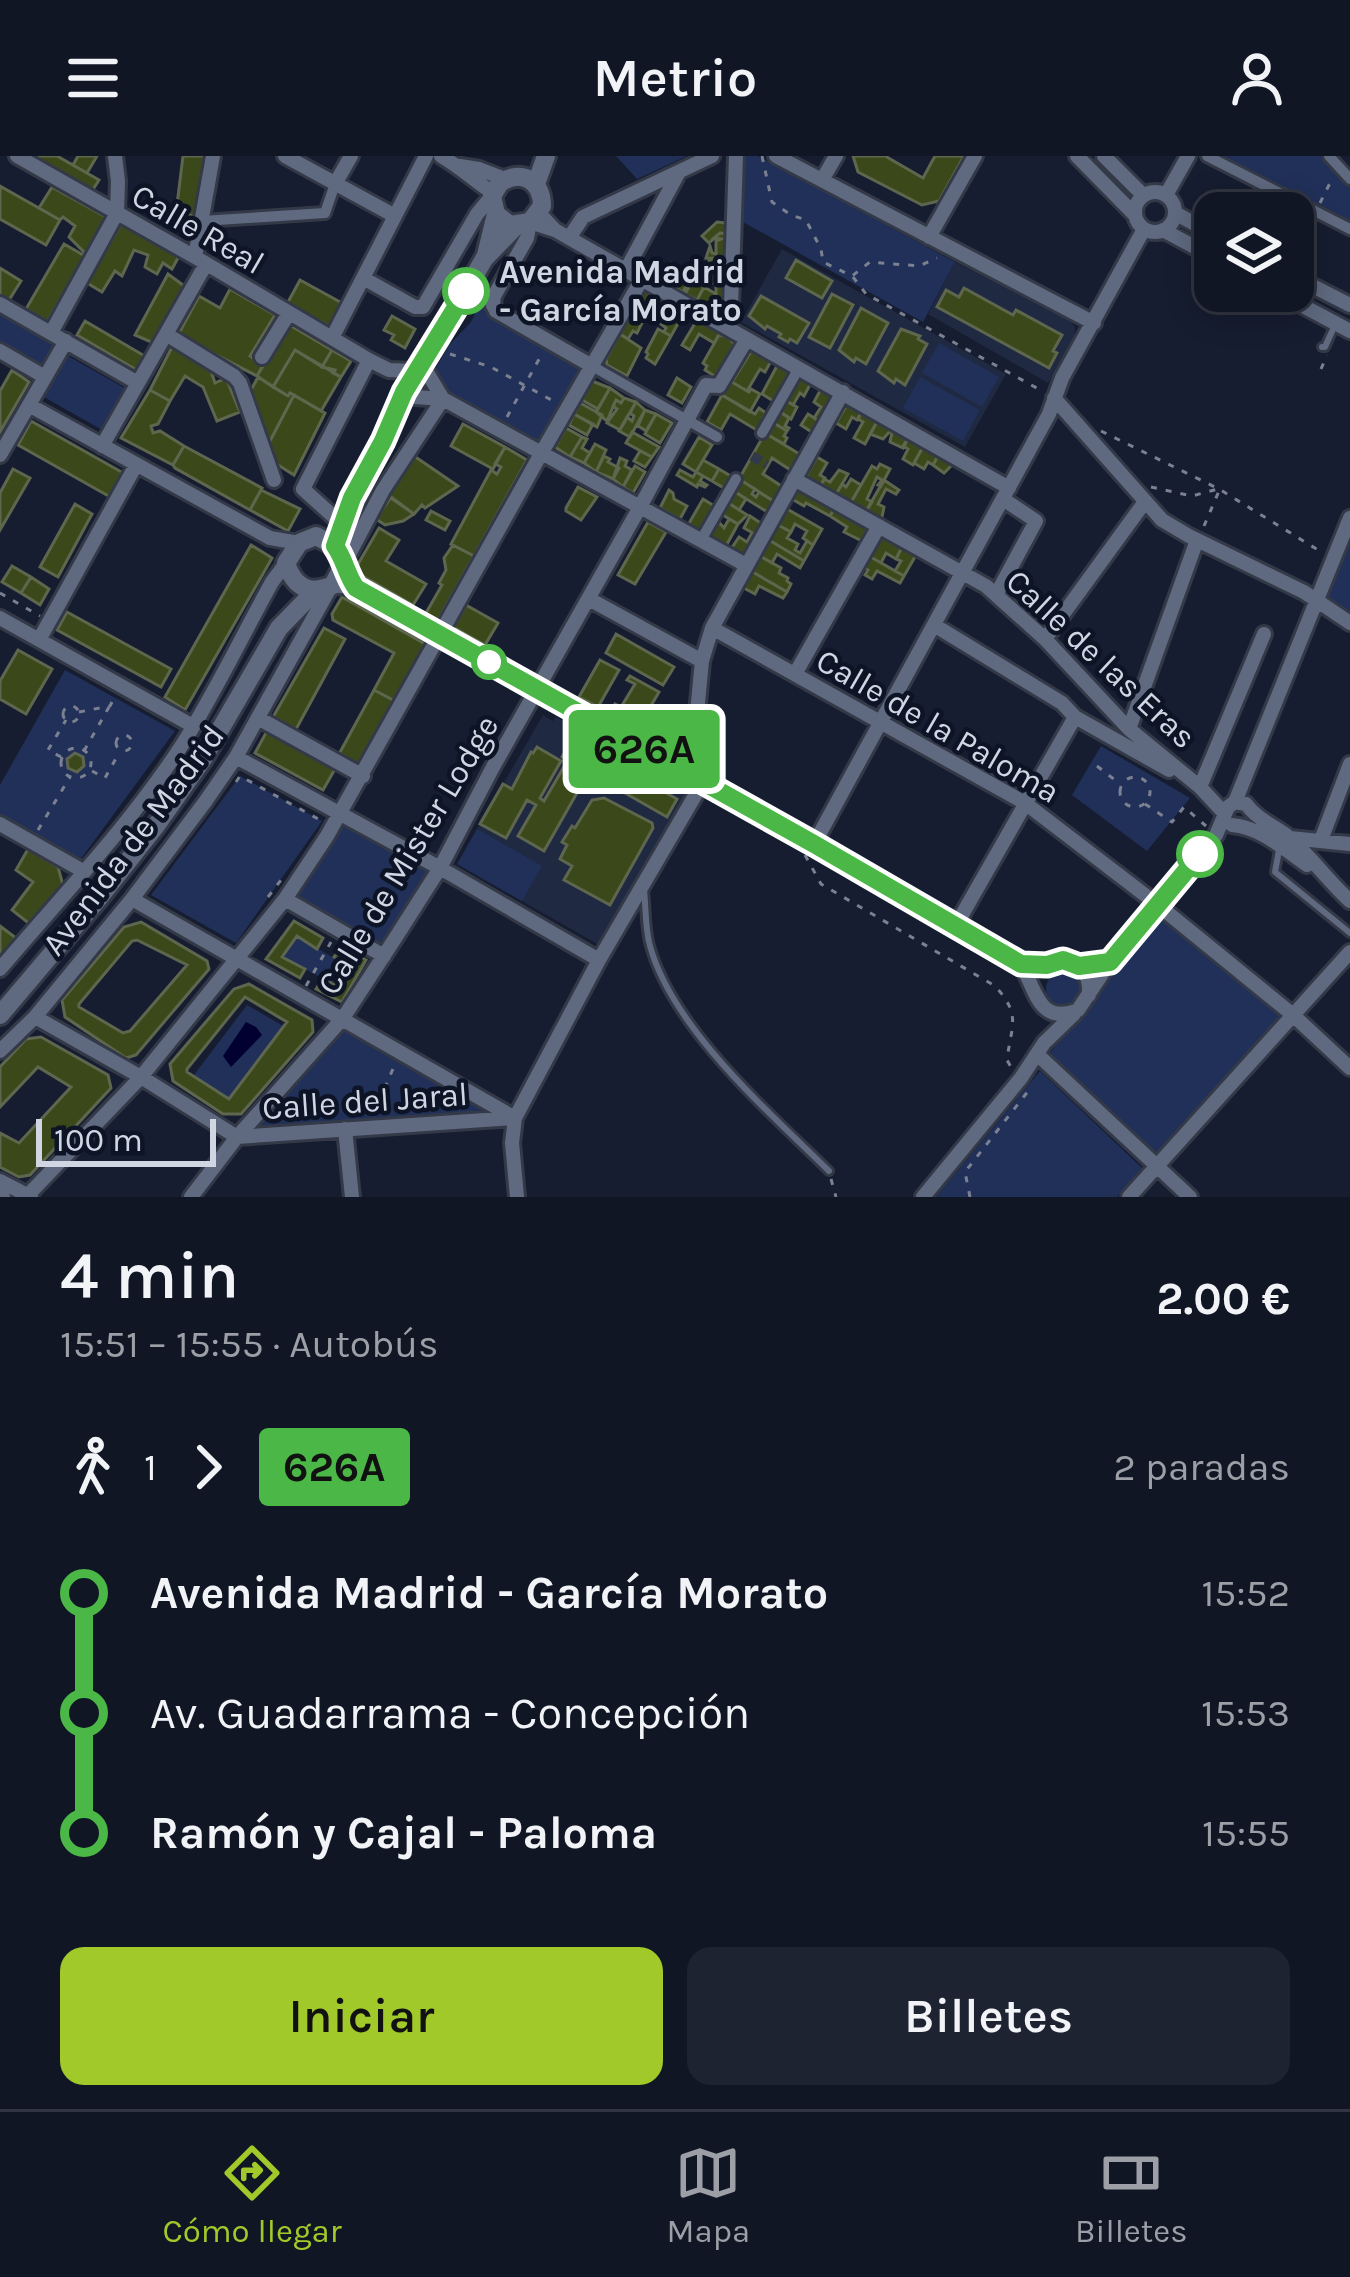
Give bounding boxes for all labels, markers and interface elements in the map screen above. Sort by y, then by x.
icon: menu [60,45,126,111]
icon: person [1224,45,1290,111]
text: Metrio [593,46,757,110]
street label: Calle Real [125,176,271,282]
map controls [1194,192,1314,312]
button: layers [1194,192,1314,312]
place label: Avenida Madrid - García Morato [499,253,745,329]
marker: Avenida Madrid - García Morato [444,269,488,313]
street label: Calle de las Eras [999,562,1203,756]
street label: Calle de la Paloma [810,641,1066,811]
unlabelled marker [473,646,505,678]
street label: Calle de Mister Lodge [310,709,506,1001]
line badge: 626A [560,710,728,788]
street label: Avenida de Madrid [34,717,232,963]
text: 626A [593,724,695,774]
unlabelled marker [1178,832,1222,876]
street label: Calle del Jaral [261,1075,469,1127]
scale bar [36,1113,216,1166]
text: 100 m [54,1121,143,1159]
text: 4 min [60,1237,239,1315]
text: 2.00 € [1156,1273,1290,1325]
text: 15:51 – 15:55 · Autobús [60,1321,438,1367]
icon: walk [60,1434,126,1500]
icon: forward [175,1434,241,1500]
text: 626A [283,1442,386,1492]
text: 1 [144,1444,157,1490]
text: 2 paradas [1113,1444,1290,1490]
text: Avenida Madrid - García Morato [150,1567,828,1619]
text: 15:52 [1201,1570,1290,1616]
text: Av. Guadarrama - Concepción [150,1687,750,1739]
text: 15:53 [1201,1690,1290,1736]
text: Ramón y Cajal - Paloma [150,1807,657,1859]
text: 15:55 [1202,1810,1290,1856]
button: Iniciar [60,1947,663,2085]
button: Billetes [687,1947,1290,2085]
tab: Cómo llegar [162,2140,342,2250]
tab: Mapa [667,2140,750,2250]
tab: Billetes [1075,2140,1188,2250]

